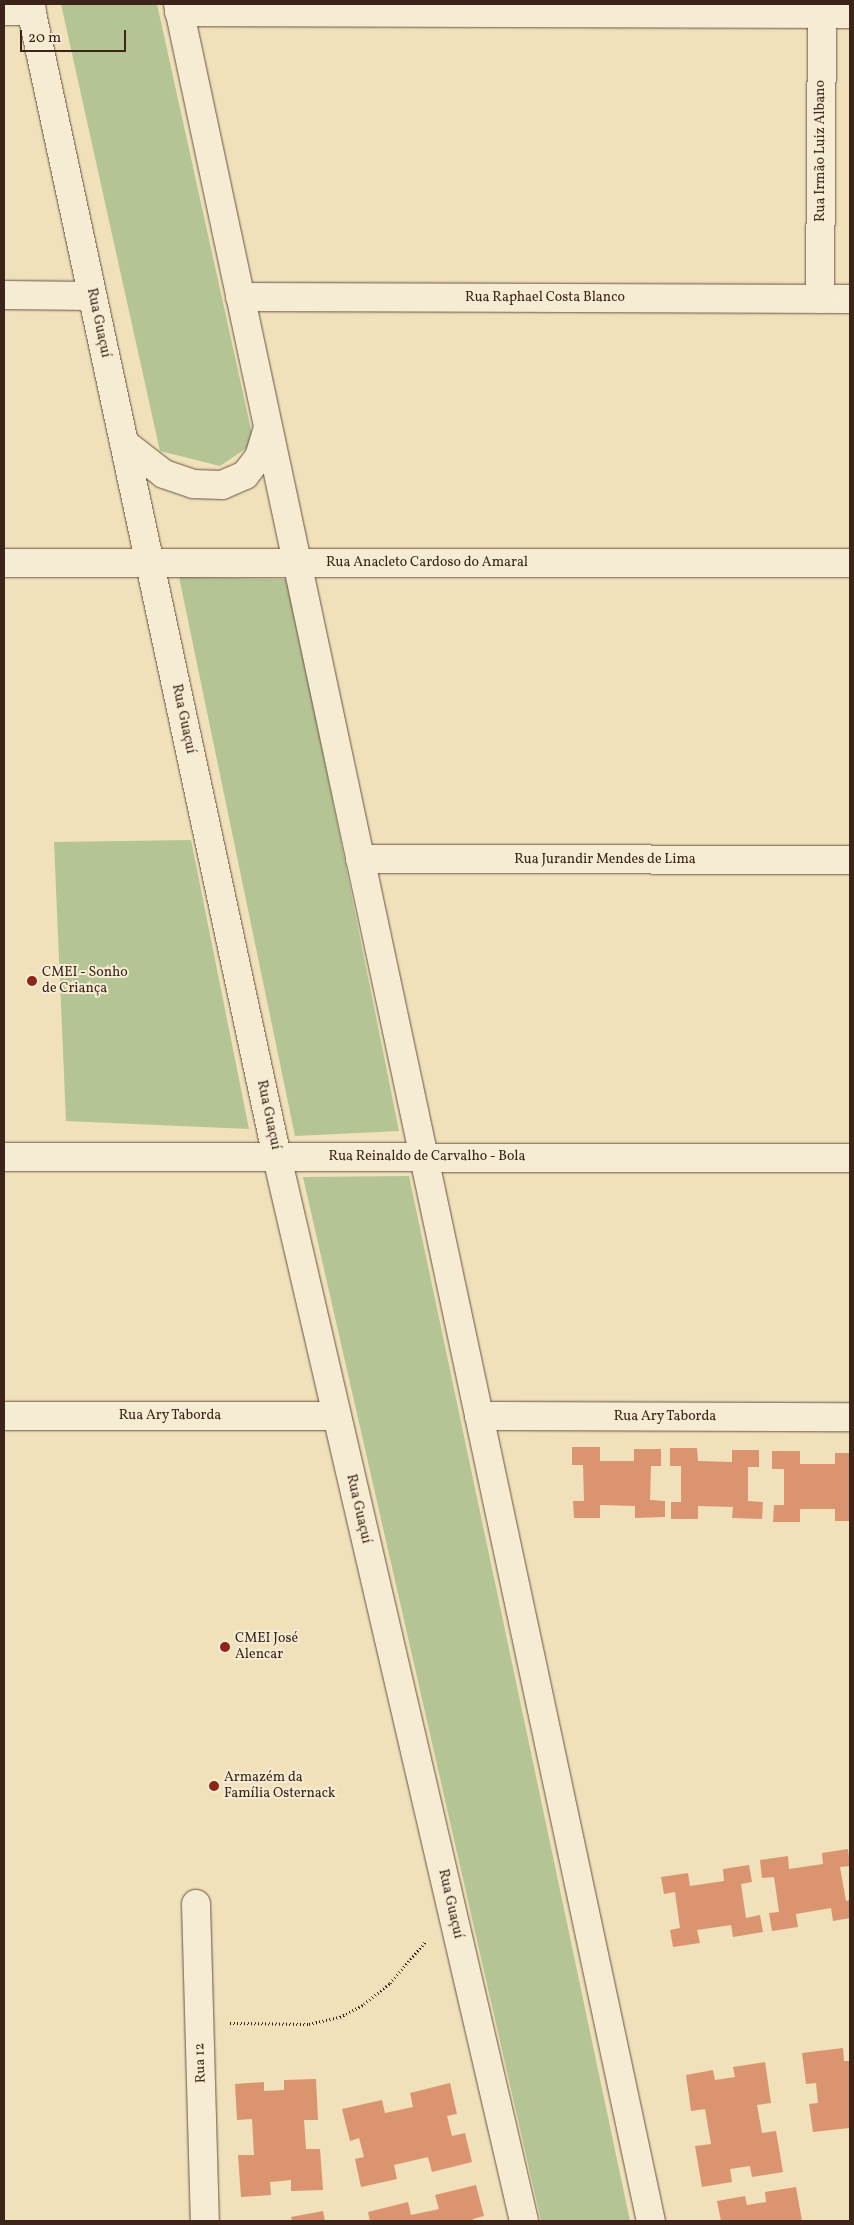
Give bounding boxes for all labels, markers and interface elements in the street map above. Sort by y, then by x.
scale bar [22,20,129,52]
text: 20 m [28,28,61,49]
street label: Rua Irmão Luiz Albano [813,80,829,222]
street label: Rua Guaçuí [82,287,114,359]
street label: Rua Raphael Costa Blanco [465,290,625,306]
street label: Rua Anacleto Cardoso do Amaral [326,555,528,571]
street label: Rua Guaçuí [167,683,199,755]
street label: Rua Jurandir Mendes de Lima [514,852,696,868]
place label: CMEI - Sonho de Criança [42,965,128,998]
marker: CMEI - Sonho de Criança [26,975,38,987]
street label: Rua Guaçuí [252,1079,284,1151]
street label: Rua Reinaldo de Carvalho - Bola [328,1149,526,1165]
street label: Rua Ary Taborda [118,1408,222,1424]
street label: Rua Ary Taborda [613,1409,717,1425]
street label: Rua Guaçuí [342,1473,374,1545]
place label: CMEI José Alencar [235,1631,298,1664]
marker: CMEI José Alencar [219,1641,231,1653]
place label: Armazém da Família Osternack [224,1770,335,1802]
marker: Armazém da Família Osternack [208,1780,220,1792]
street label: Rua Guaçuí [434,1868,466,1940]
street label: Rua 12 [192,2043,210,2083]

